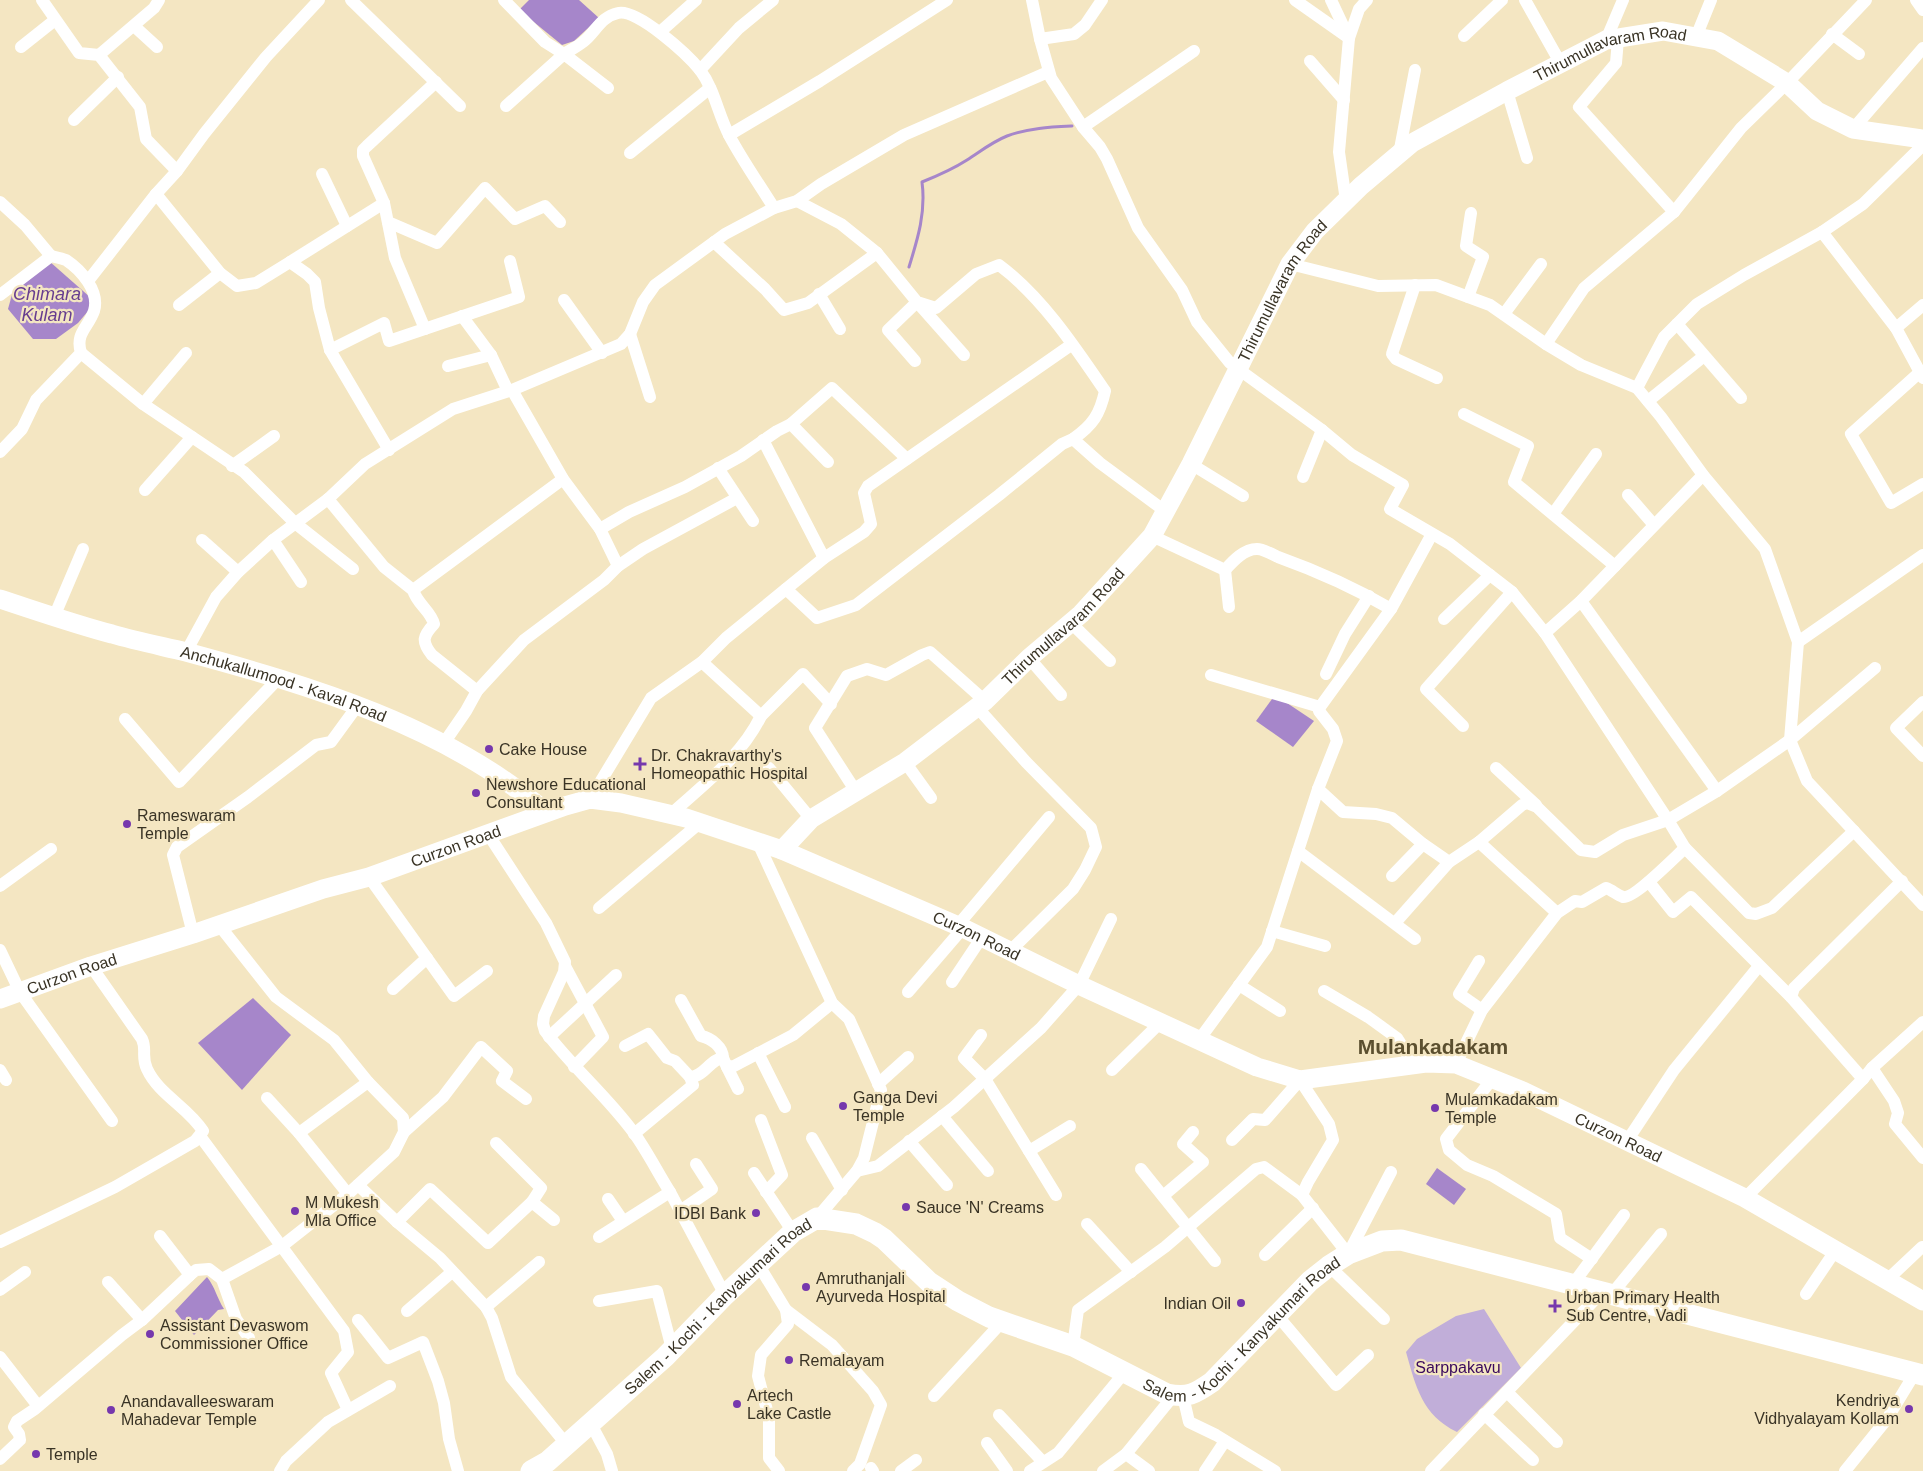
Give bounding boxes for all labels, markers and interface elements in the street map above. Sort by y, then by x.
street label: Thirumullavaram Road [1531,23,1688,85]
street label: Thirumullavaram Road [1235,217,1330,365]
water label: Chimara Kulam [13,284,81,325]
street label: Thirumullavaram Road [999,565,1128,689]
street label: Anchukallumood - Kaval Road [179,643,389,725]
place label: Cake House [499,741,587,758]
marker: Cake House [483,743,495,755]
place label: Dr. Chakravarthy's Homeopathic Hospital [651,747,808,782]
marker: Dr. Chakravarthy's Homeopathic Hospital [633,757,647,771]
place label: Newshore Educational Consultant [486,776,646,811]
marker: Newshore Educational Consultant [470,787,482,799]
place label: Rameswaram Temple [137,807,236,842]
marker: Rameswaram Temple [121,818,133,830]
street label: Curzon Road [409,822,503,870]
street label: Curzon Road [930,908,1023,964]
street label: Curzon Road [24,950,119,998]
district label: Mulankadakam [1358,1035,1508,1058]
place label: Ganga Devi Temple [853,1089,938,1124]
place label: Mulamkadakam Temple [1445,1091,1558,1126]
marker: Ganga Devi Temple [837,1100,849,1112]
marker: Mulamkadakam Temple [1429,1102,1441,1114]
street label: Curzon Road [1572,1109,1664,1166]
place label: M Mukesh Mla Office [305,1194,379,1229]
place label: Sauce 'N' Creams [916,1199,1044,1216]
marker: Sauce 'N' Creams [900,1201,912,1213]
marker: M Mukesh Mla Office [289,1205,301,1217]
place label: IDBI Bank [674,1205,747,1222]
marker: IDBI Bank [750,1207,762,1219]
street label: Salem - Kochi - Kanyakumari Road [621,1215,815,1398]
street label: Salem - Kochi - Kanyakumari Road [1140,1253,1343,1405]
place label: Amruthanjali Ayurveda Hospital [816,1270,946,1305]
marker: Amruthanjali Ayurveda Hospital [800,1281,812,1293]
place label: Urban Primary Health Sub Centre, Vadi [1566,1289,1720,1324]
place label: Indian Oil [1163,1295,1231,1312]
marker: Indian Oil [1235,1297,1247,1309]
marker: Urban Primary Health Sub Centre, Vadi [1548,1299,1562,1313]
place label: Assistant Devaswom Commissioner Office [160,1317,309,1352]
marker: Assistant Devaswom Commissioner Office [144,1328,156,1340]
place label: Remalayam [799,1352,884,1369]
marker: Remalayam [783,1354,795,1366]
park label: Sarppakavu [1415,1359,1501,1376]
place label: Artech Lake Castle [747,1387,832,1422]
place label: Kendriya Vidhyalayam Kollam [1754,1392,1899,1427]
place label: Anandavalleeswaram Mahadevar Temple [121,1393,274,1428]
marker: Artech Lake Castle [731,1398,743,1410]
marker: Kendriya Vidhyalayam Kollam [1903,1403,1915,1415]
marker: Anandavalleeswaram Mahadevar Temple [105,1404,117,1416]
place label: Temple [46,1446,98,1463]
marker: Temple [30,1448,42,1460]

